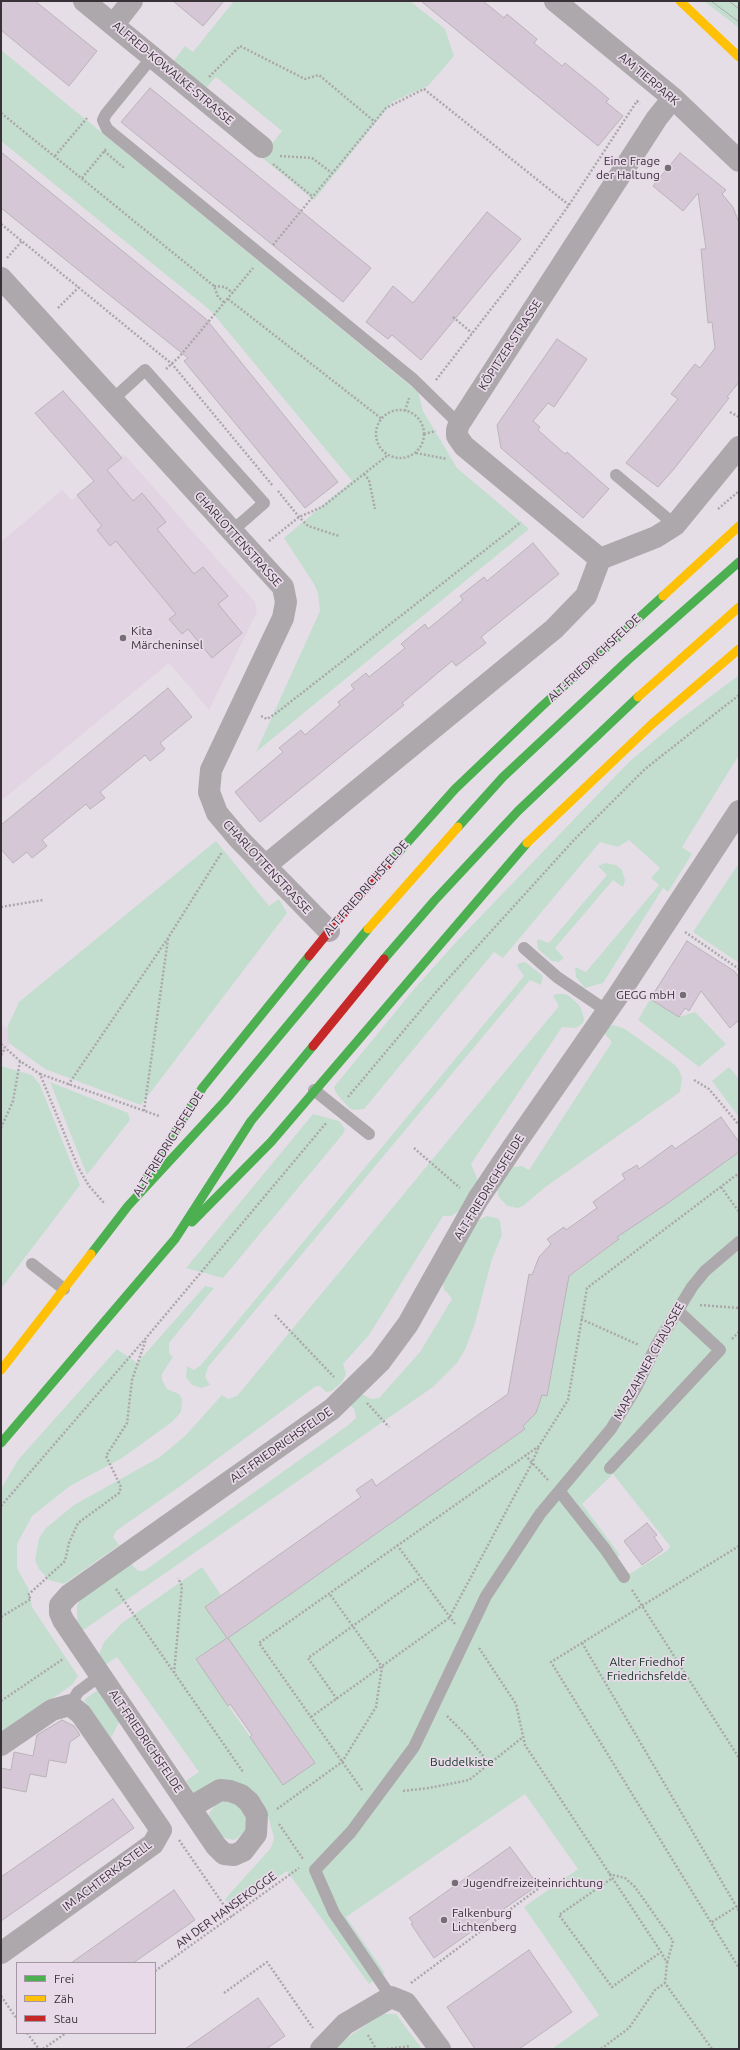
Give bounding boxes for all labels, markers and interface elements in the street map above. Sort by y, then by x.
street label: ALFRED-KOWALKE-STRASSE [110,18,236,128]
street label: AM TIERPARK [616,50,682,108]
place label: Eine Frage der Haltung [596,154,660,182]
marker: Eine Frage der Haltung [663,163,673,173]
street label: KÖPITZER STRASSE [475,297,545,393]
street label: CHARLOTTENSTRASSE [192,489,284,589]
street label: ALT-FRIEDRICHSFELDE [545,611,643,705]
place label: Kita Märcheninsel [131,624,203,652]
marker: Kita Märcheninsel [118,633,128,643]
street label: CHARLOTTENSTRASSE [220,817,314,917]
street label: ALT-FRIEDRICHSFELDE [321,837,411,939]
place label: GEGG mbH [616,988,675,1002]
marker: GEGG mbH [678,990,688,1000]
street label: ALT-FRIEDRICHSFELDE [130,1089,206,1199]
street label: ALT-FRIEDRICHSFELDE [451,1132,527,1242]
street label: MARZAHNER CHAUSSEE [611,1300,687,1422]
street label: ALT-FRIEDRICHSFELDE [227,1404,335,1486]
park label: Alter Friedhof Friedrichsfelde [607,1655,687,1683]
street label: ALT-FRIEDRICHSFELDE [106,1687,186,1795]
park label: Buddelkiste [430,1755,494,1769]
street label: IM ACHTERKASTELL [59,1838,155,1914]
street label: AN DER HANSEKOGGE [173,1869,279,1951]
place label: Jugendfreizeiteinrichtung [463,1876,603,1890]
marker: Jugendfreizeiteinrichtung [450,1878,460,1888]
place label: Falkenburg Lichtenberg [452,1906,517,1934]
marker: Falkenburg Lichtenberg [439,1915,449,1925]
legend [16,1962,156,2034]
text: Frei [54,1972,74,1985]
text: Zäh [54,1992,74,2005]
text: Stau [54,2012,78,2025]

